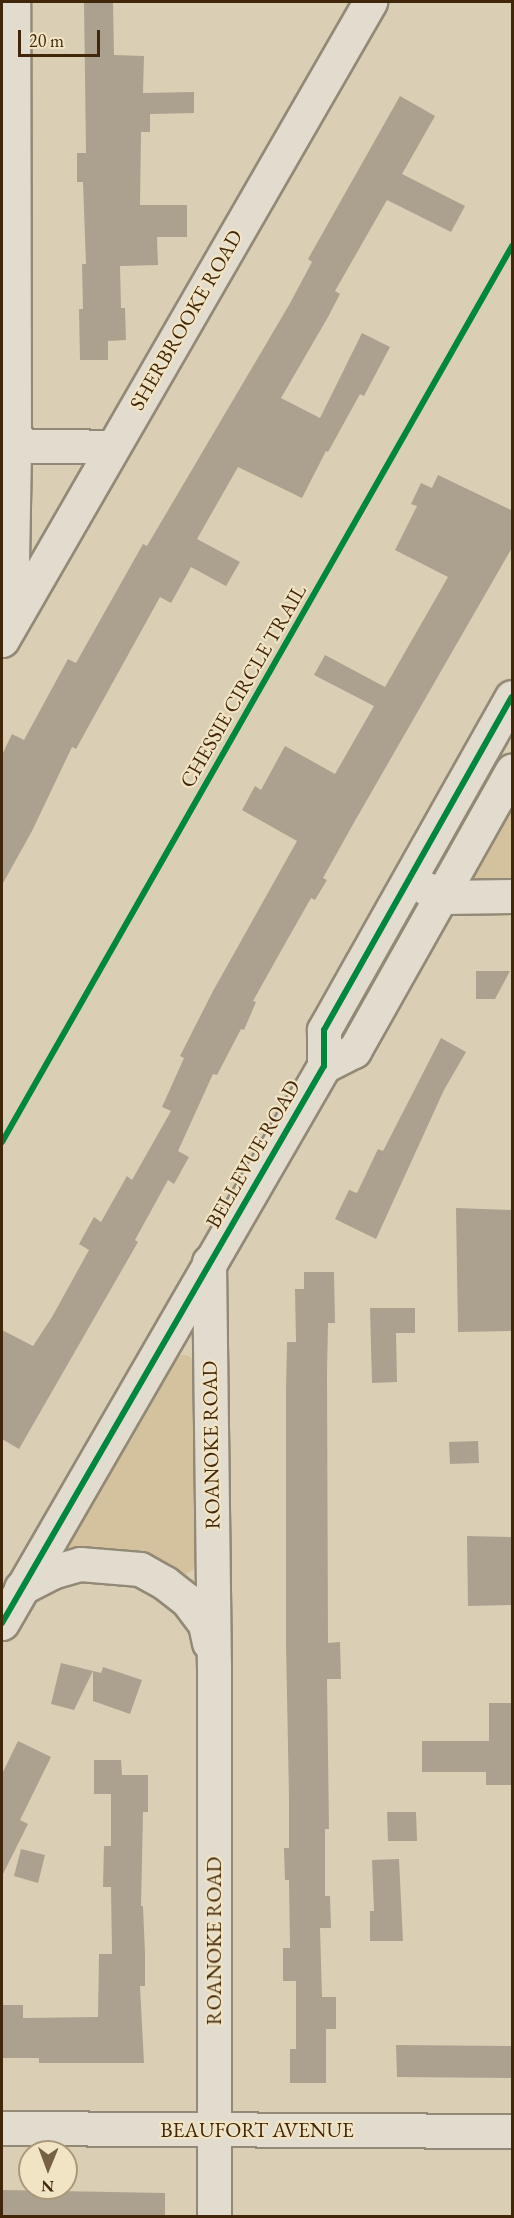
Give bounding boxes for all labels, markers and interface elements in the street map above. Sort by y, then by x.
scale bar [21,18,104,56]
text: 20 m [29,29,64,52]
street label: SHERBROOKE ROAD [124,225,248,415]
street label: CHESSIE CIRCLE TRAIL [174,580,312,792]
street label: BELLEVUE ROAD [200,1075,306,1233]
street label: ROANOKE ROAD [197,1360,225,1530]
street label: ROANOKE ROAD [201,1857,227,2025]
street label: BEAUFORT AVENUE [160,2117,354,2143]
north arrow [18,2140,78,2200]
text: N [41,2176,54,2197]

